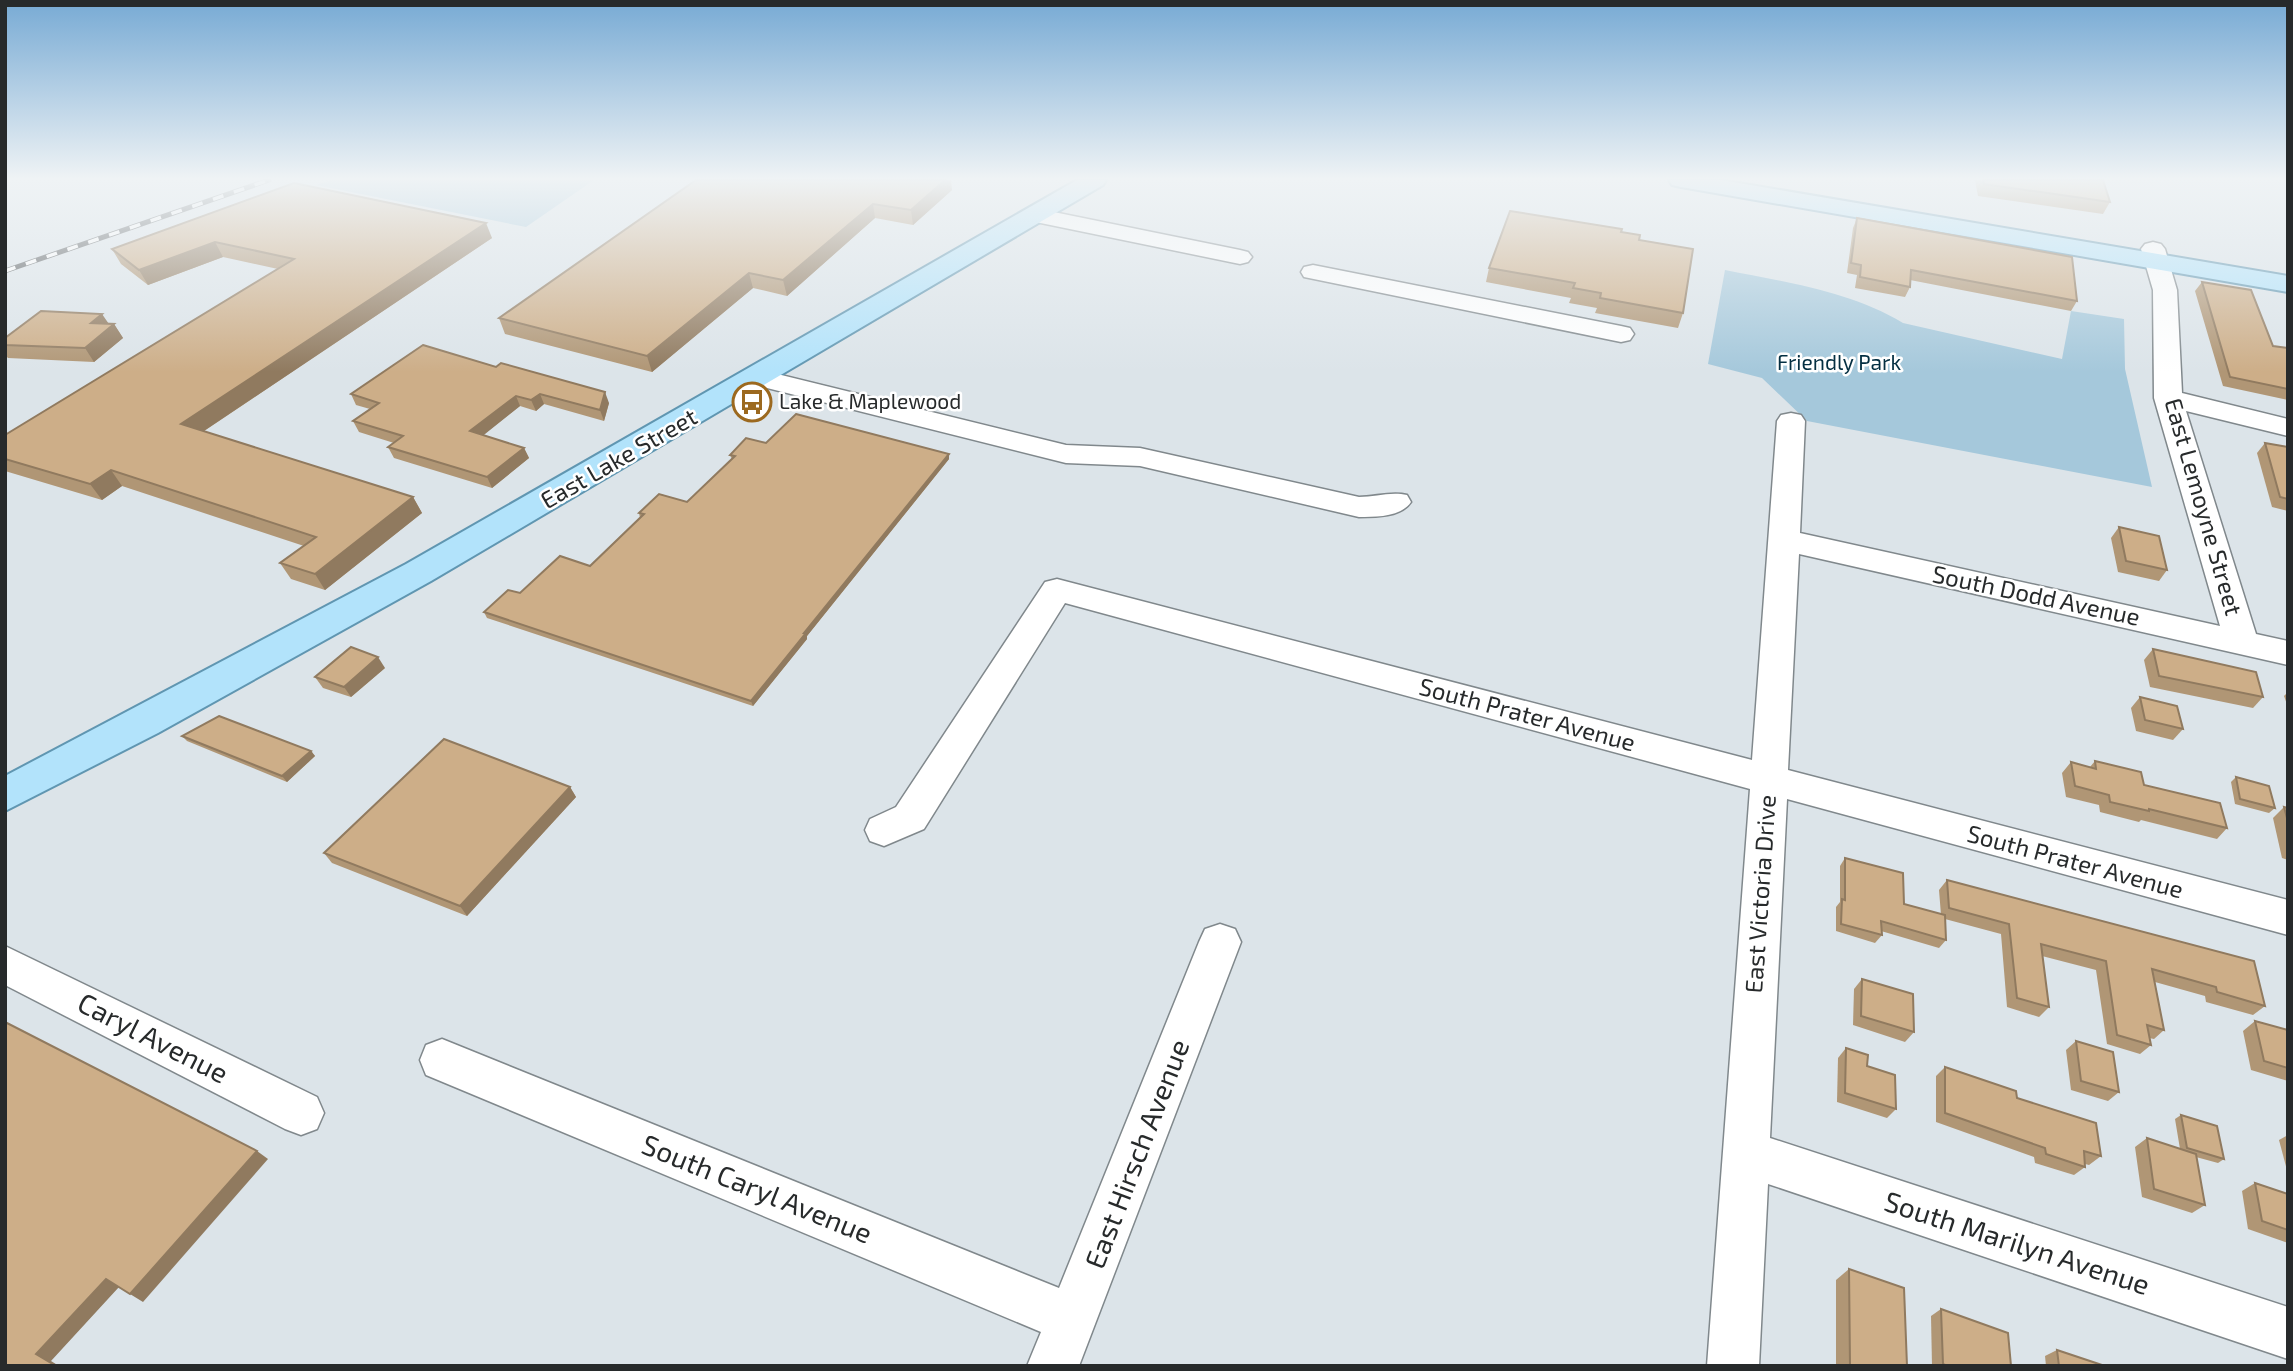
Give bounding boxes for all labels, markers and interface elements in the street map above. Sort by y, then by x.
park label: Friendly Park [1777,349,1901,374]
bus stop icon: Lake & Maplewood [731,381,773,423]
place label: Lake & Maplewood [779,388,961,413]
street label: East Lemoyne Street [2160,395,2249,619]
street label: East Lake Street [535,401,702,514]
street label: South Dodd Avenue [1930,558,2143,631]
street label: South Prater Avenue [1416,671,1639,756]
street label: East Victoria Drive [1738,794,1781,994]
street label: South Prater Avenue [1964,818,2187,903]
street label: Caryl Avenue [72,985,234,1090]
street label: East Hirsch Avenue [1077,1034,1195,1273]
street label: South Caryl Avenue [637,1126,877,1250]
street label: South Marilyn Avenue [1880,1183,2154,1301]

